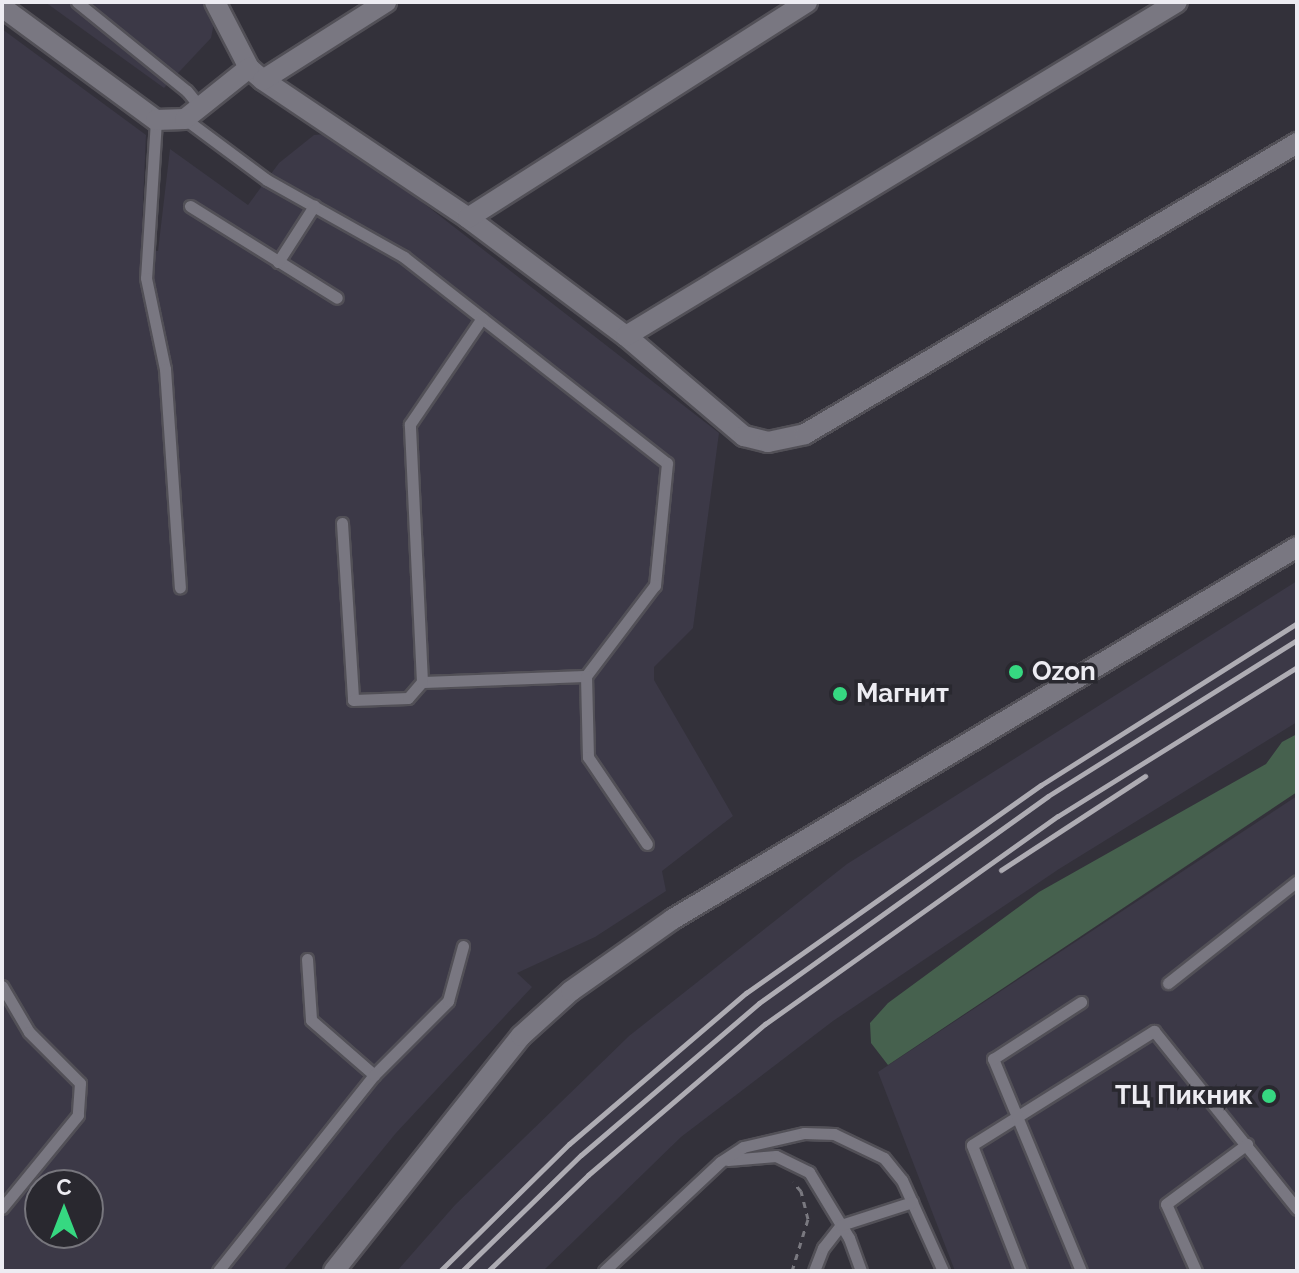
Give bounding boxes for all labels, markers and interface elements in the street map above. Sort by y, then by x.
place label: Ozon [1032,656,1096,688]
marker: Ozon [1007,663,1025,681]
place label: Магнит [856,678,949,710]
marker: Магнит [831,685,849,703]
place label: ТЦ Пикник [1115,1080,1253,1112]
marker: ТЦ Пикник [1260,1087,1278,1105]
north arrow [24,1169,104,1249]
text: С [56,1174,72,1200]

